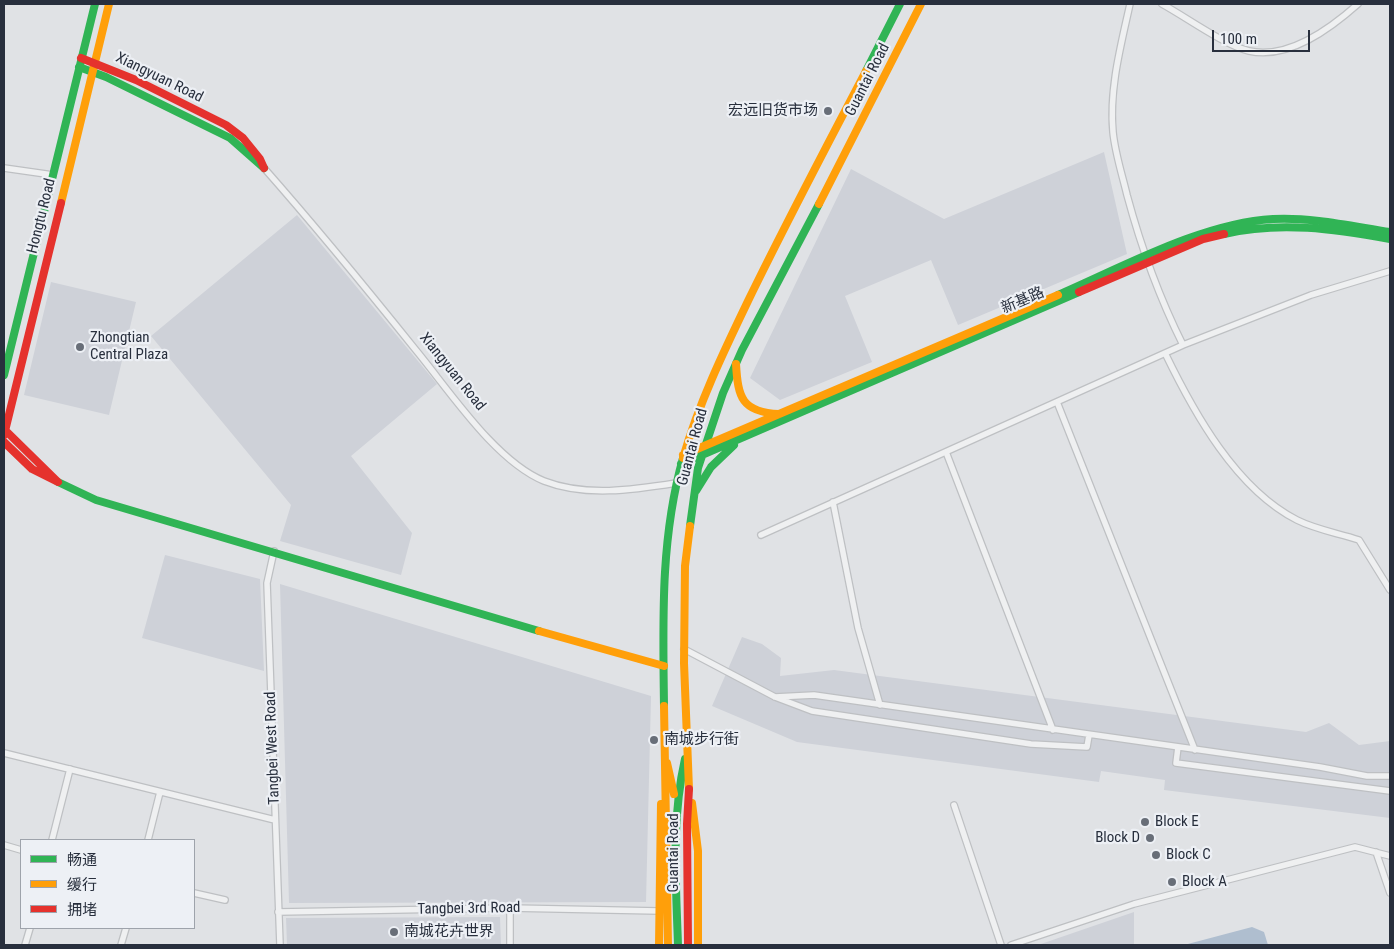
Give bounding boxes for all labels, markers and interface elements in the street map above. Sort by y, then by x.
scale bar [1214,20,1312,52]
text: 100 m [1220,30,1257,48]
street label: Guantai Road [842,41,894,119]
street label: Xiangyuan Road [112,49,206,107]
place label: 宏远旧货市场 [728,102,818,120]
marker: 宏远旧货市场 [822,105,834,117]
street label: Hongtu Road [24,177,60,255]
street label: 新基路 [999,284,1047,318]
place label: Zhongtian Central Plaza [90,329,168,364]
street label: Xiangyuan Road [415,329,489,415]
marker: Zhongtian Central Plaza [74,341,86,353]
street label: Guantai Road [674,406,712,488]
street label: Tangbei West Road [262,691,284,805]
place label: 南城步行街 [664,731,739,749]
marker: 南城步行街 [648,734,660,746]
street label: Guantai Road [665,813,683,893]
place label: Block E [1155,813,1199,831]
marker: Block E [1139,816,1151,828]
place label: Block D [1095,829,1140,847]
marker: Block D [1144,832,1156,844]
legend [20,839,195,929]
place label: Block C [1166,846,1211,864]
marker: Block C [1150,849,1162,861]
text: 畅通 [67,851,97,869]
place label: Block A [1182,873,1227,891]
text: 缓行 [67,876,97,894]
marker: Block A [1166,876,1178,888]
street label: Tangbei 3rd Road [417,899,521,919]
text: 拥堵 [67,901,97,919]
place label: 南城花卉世界 [404,923,494,941]
marker: 南城花卉世界 [388,926,400,938]

